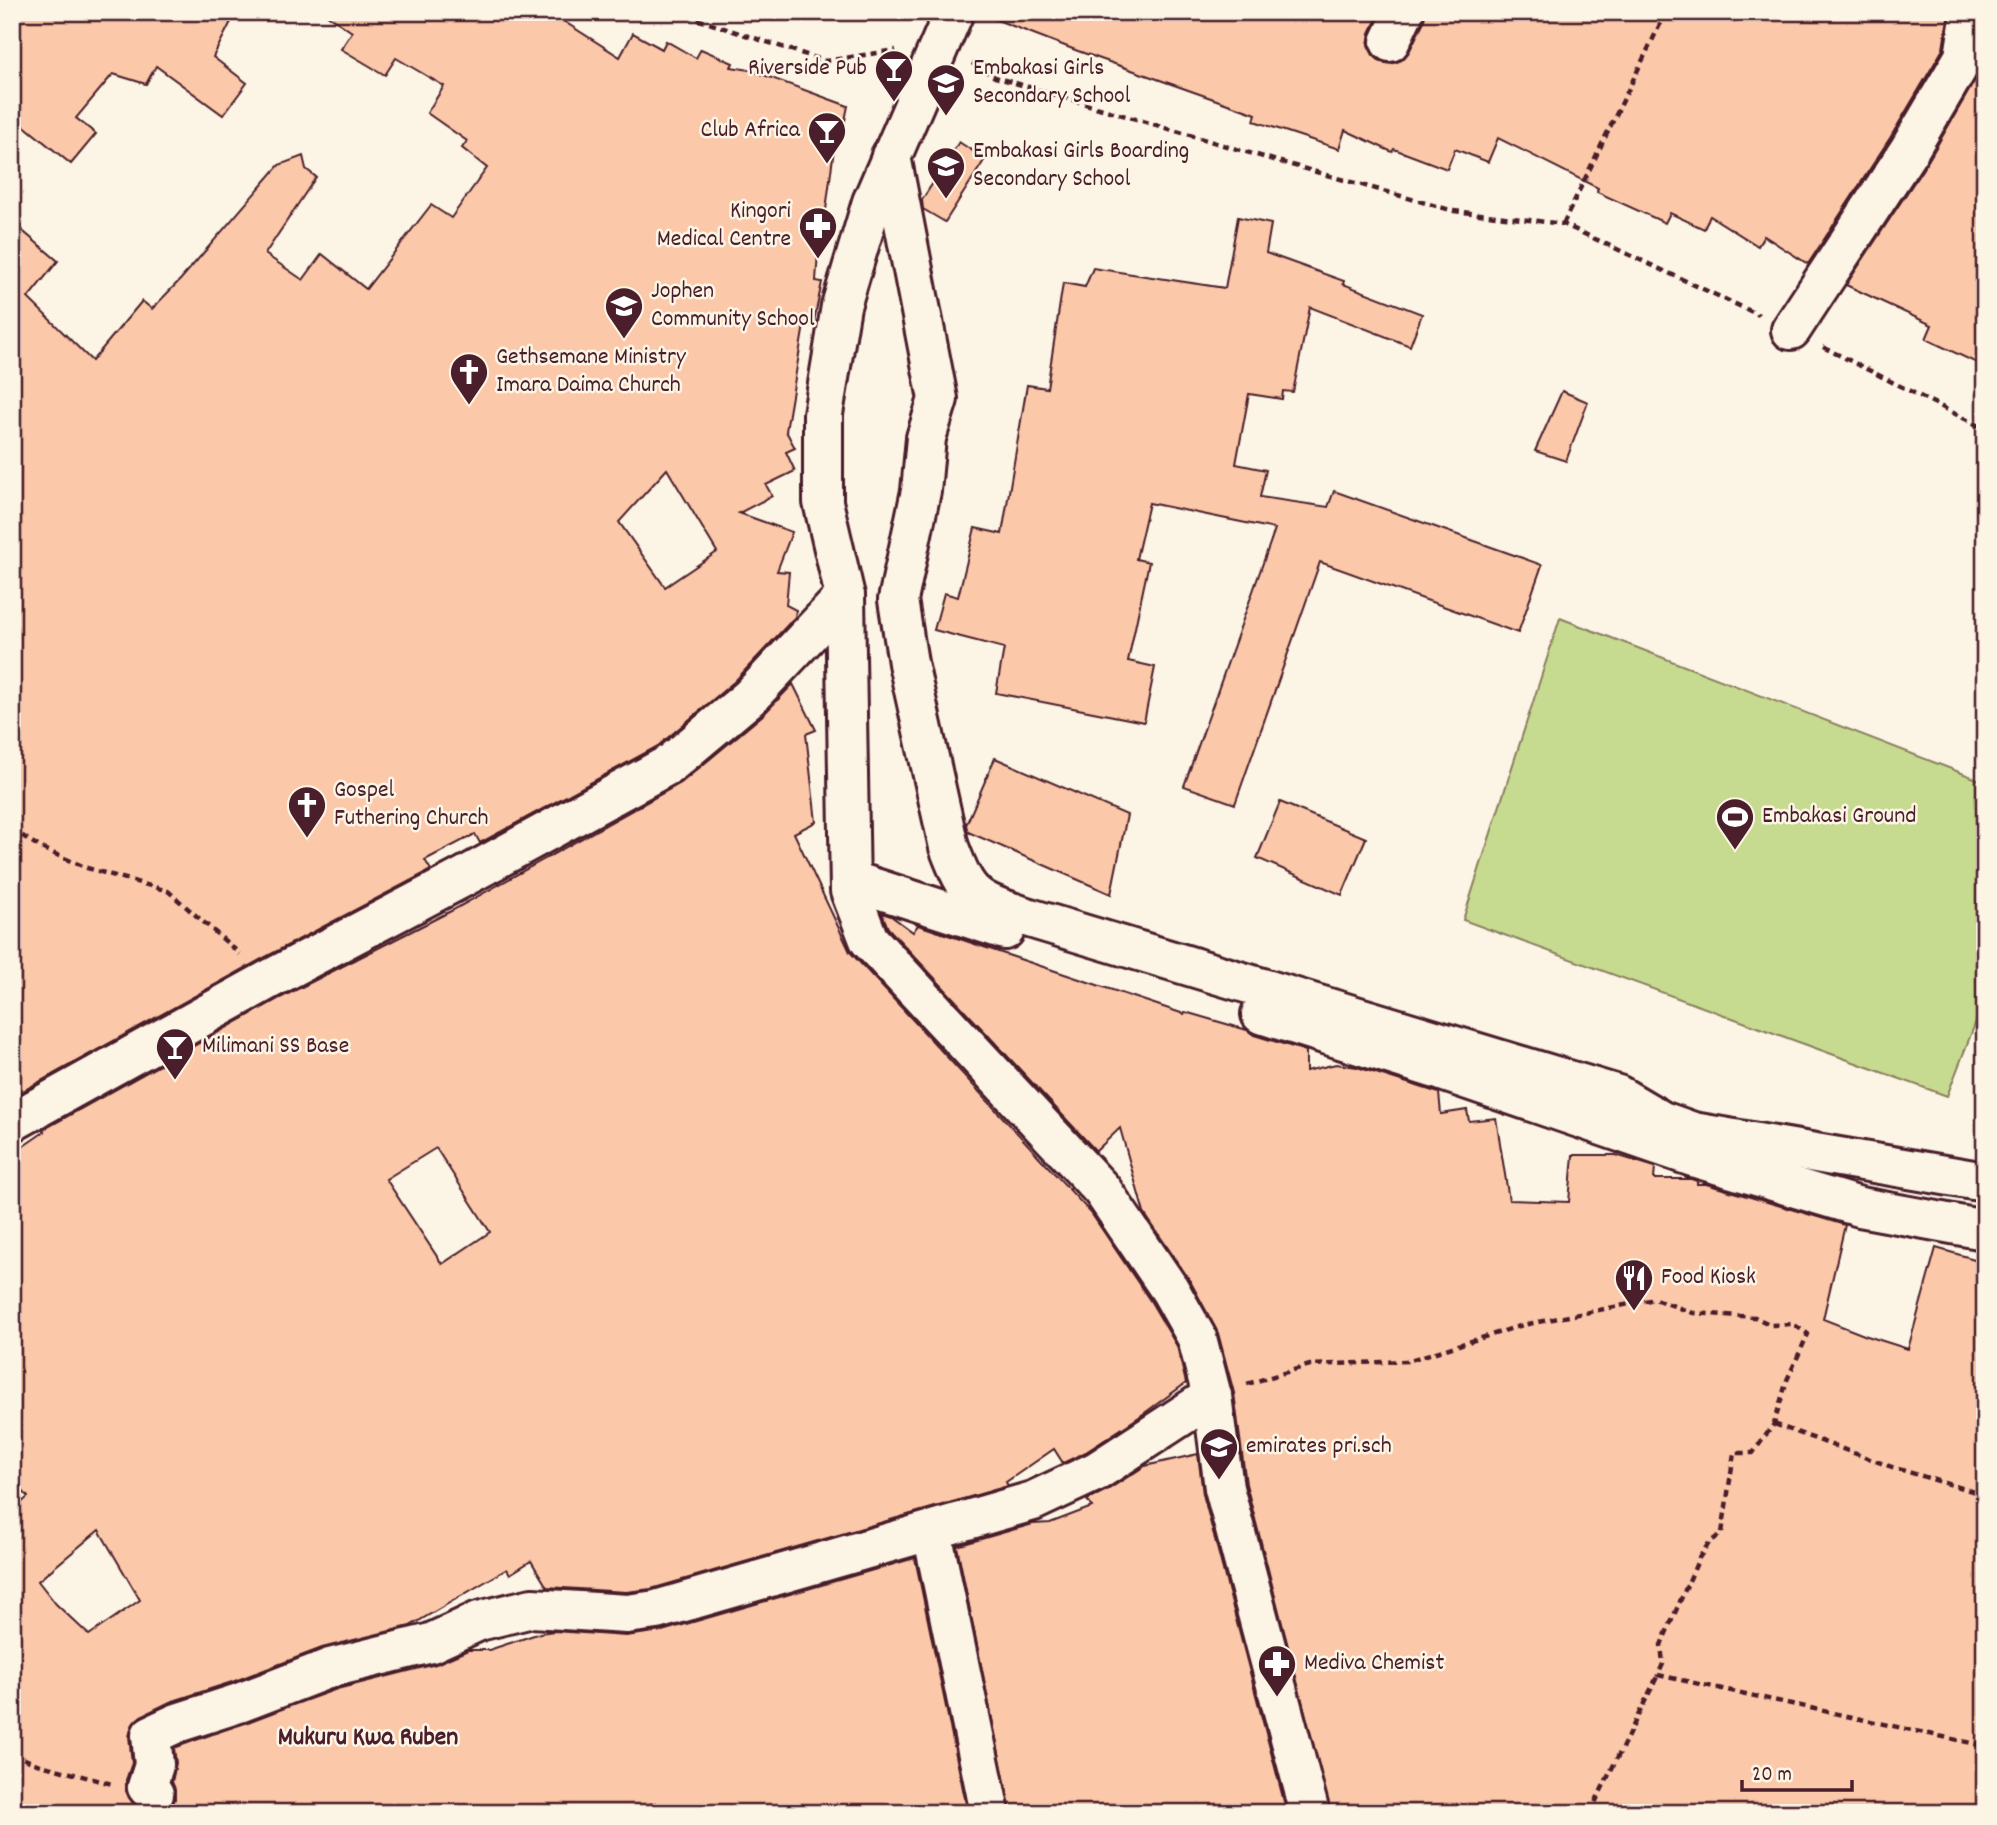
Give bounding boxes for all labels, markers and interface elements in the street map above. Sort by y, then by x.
bar icon: Riverside Pub [873,48,915,103]
place label: Riverside Pub [748,52,867,86]
place label: Embakasi Girls Secondary School [973,52,1131,114]
school or university icon: Embakasi Girls Secondary School [925,62,967,117]
bar icon: Club Africa [806,110,848,165]
place label: Club Africa [700,114,801,148]
place label: Embakasi Girls Boarding Secondary School [973,135,1189,197]
school or university icon: Embakasi Girls Boarding Secondary School [925,145,967,200]
place label: Kingori Medical Centre [657,195,791,257]
pharmacy icon: Kingori Medical Centre [797,205,839,260]
place label: Jophen Community School [651,275,815,337]
school or university icon: Jophen Community School [603,285,645,340]
place label: Gethsemane Ministry Imara Daima Church [496,341,687,403]
church icon: Gethsemane Ministry Imara Daima Church [448,351,490,406]
place label: Gospel Futhering Church [334,774,489,836]
church icon: Gospel Futhering Church [286,784,328,839]
sports icon: Embakasi Ground [1714,796,1756,851]
place label: Embakasi Ground [1762,800,1917,834]
bar icon: Milimani SS Base [154,1026,196,1081]
place label: Milimani SS Base [202,1030,349,1064]
restaurant icon: Food Kiosk [1613,1257,1655,1312]
place label: Food Kiosk [1661,1261,1756,1295]
school or university icon: emirates pri.sch [1198,1426,1240,1481]
place label: emirates pri.sch [1246,1430,1392,1464]
pharmacy icon: Mediva Chemist [1256,1643,1298,1698]
place label: Mediva Chemist [1304,1647,1444,1681]
district label: Mukuru Kwa Ruben [278,1720,458,1757]
scale bar [1742,1748,1852,1792]
text: 20 m [1752,1761,1792,1791]

